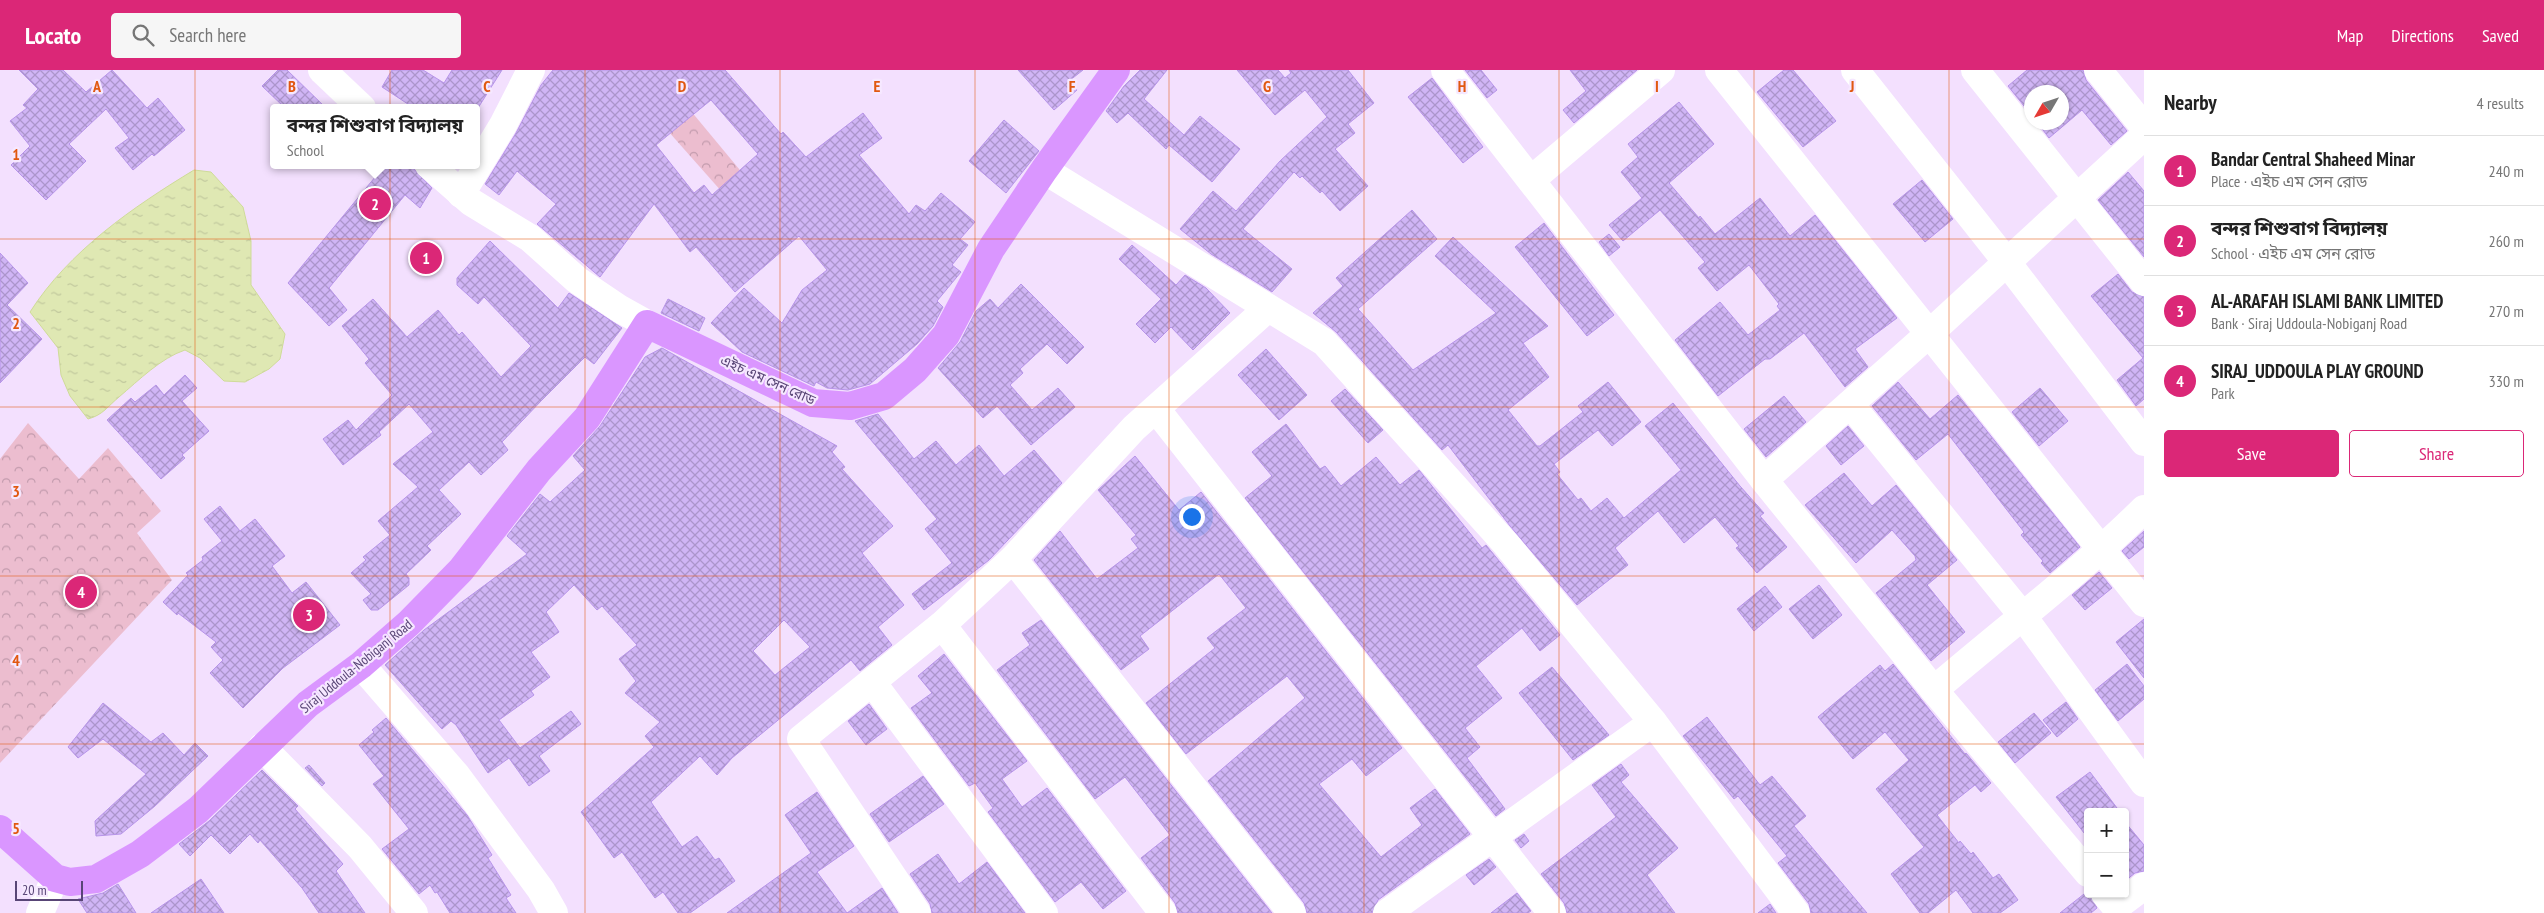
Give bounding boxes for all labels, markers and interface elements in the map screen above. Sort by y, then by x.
search box [111,13,461,58]
text: Locato [25,20,81,51]
icon: search [129,21,157,49]
text: Search here [169,23,246,47]
text: Map [2337,24,2363,47]
text: Directions [2391,24,2454,47]
text: Saved [2482,24,2519,47]
text: A [92,76,102,96]
text: B [288,76,296,96]
text: C [483,76,491,96]
text: D [678,76,687,96]
text: E [874,76,881,96]
text: F [1069,76,1076,96]
text: G [1263,76,1271,96]
text: H [1458,76,1466,96]
text: I [1655,76,1659,96]
text: J [1849,76,1854,96]
north arrow [2024,85,2069,130]
text: Nearby [2164,89,2217,116]
text: 4 results [2477,93,2524,113]
popup [270,104,480,169]
text: বন্দর শিশুবাগ বিদ্যালয় [287,113,463,137]
text: School [287,140,324,160]
text: 1 [12,144,20,164]
text: Bandar Central Shaheed Minar [2211,147,2415,171]
text: 1 [2176,161,2184,181]
text: 240 m [2489,161,2524,181]
text: Place · এইচ এম সেন রোড [2211,171,2367,191]
pin: 2 [359,185,391,223]
text: বন্দর শিশুবাগ বিদ্যালয় [2211,216,2387,240]
text: 2 [2176,231,2184,251]
text: 260 m [2489,231,2524,251]
pin: 1 [410,239,442,277]
text: School · এইচ এম সেন রোড [2211,243,2375,263]
text: AL-ARAFAH ISLAMI BANK LIMITED [2211,289,2443,313]
text: 3 [2176,301,2184,321]
text: 270 m [2489,301,2524,321]
text: 2 [12,313,20,333]
text: Bank · Siraj Uddoula-Nobiganj Road [2211,313,2407,333]
street label: এইচ এম সেন রোড [718,351,819,409]
text: SIRAJ_UDDOULA PLAY GROUND [2211,359,2424,383]
text: 4 [2176,371,2184,391]
text: 330 m [2489,371,2524,391]
text: Park [2211,383,2235,403]
button: Save [2164,430,2339,477]
button: Share [2349,430,2524,477]
text: 3 [12,481,20,501]
your location [1179,504,1205,530]
pin: 4 [65,573,97,611]
pin: 3 [293,596,325,634]
street label: Siraj Uddoula-Nobiganj Road [296,615,416,717]
text: 4 [12,650,20,670]
map controls [2084,808,2129,898]
button: + [2084,808,2129,853]
text: 5 [12,818,20,838]
button: − [2084,853,2129,898]
scale bar [15,878,82,901]
text: 20 m [22,881,47,899]

